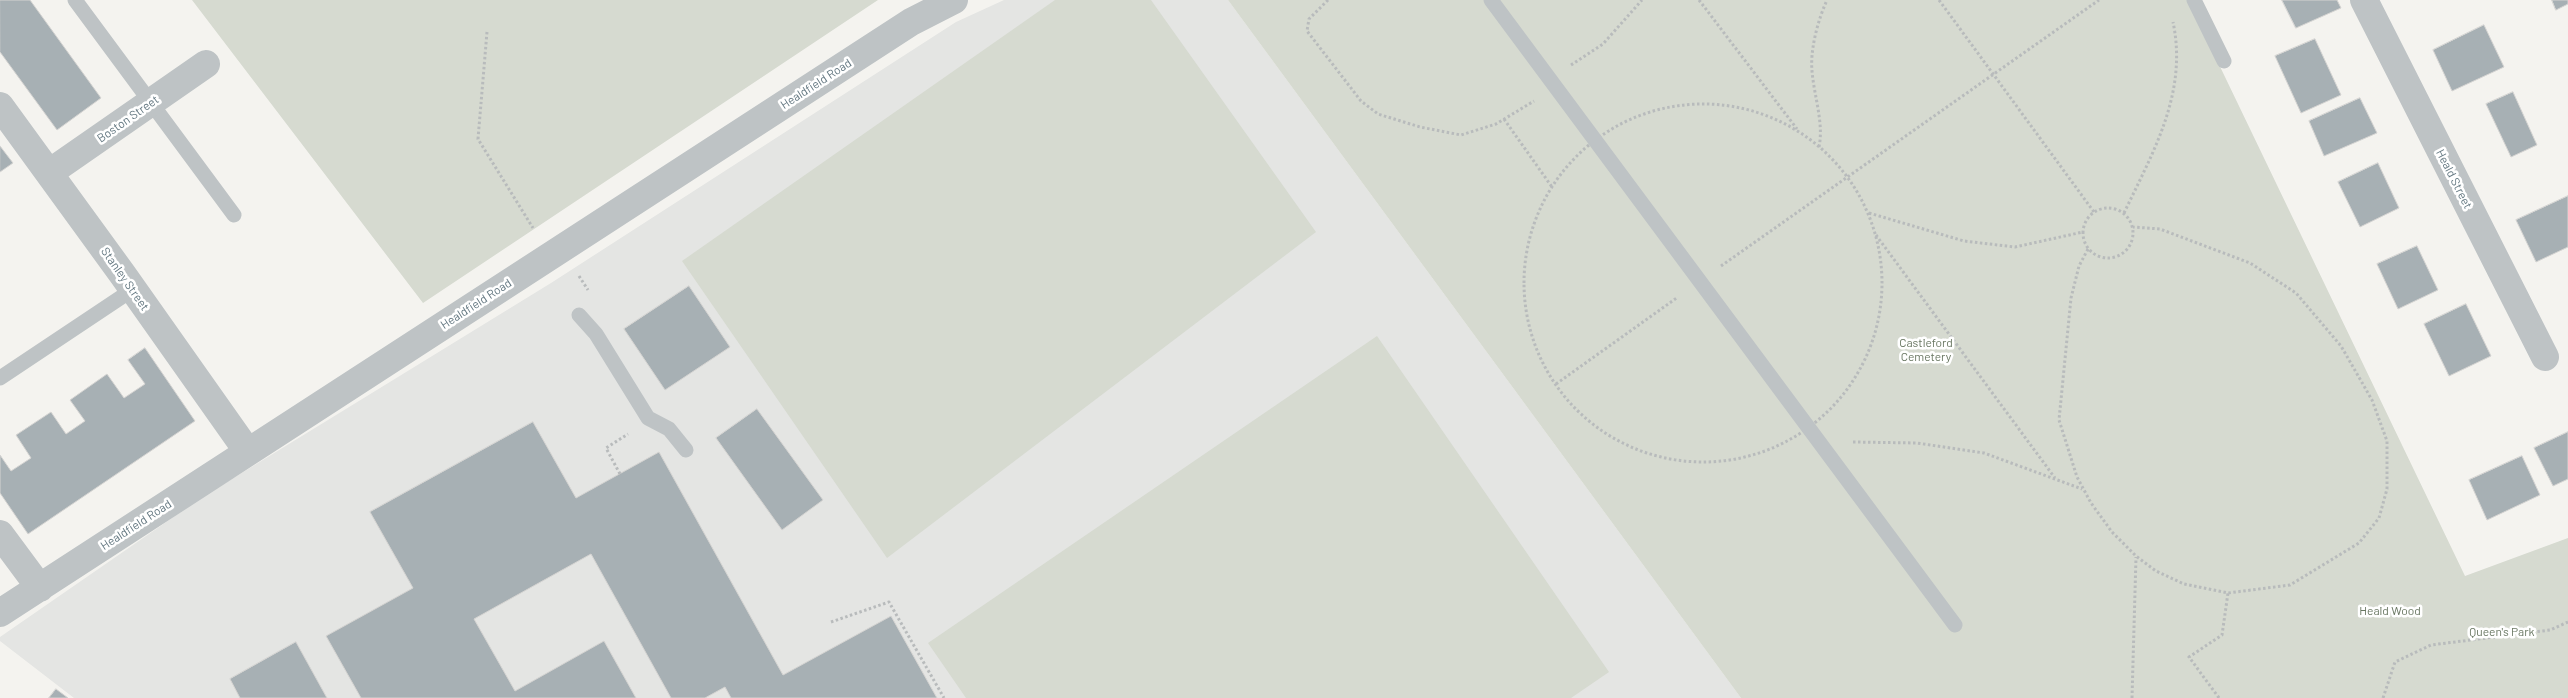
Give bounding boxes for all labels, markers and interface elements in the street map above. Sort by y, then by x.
street label: Healdfield Road [778,56,854,112]
street label: Boston Street [94,92,162,146]
street label: Heald Street [2433,147,2475,211]
street label: Stanley Street [98,245,152,313]
street label: Healdfield Road [438,276,514,332]
park label: Castleford Cemetery [1899,336,1953,364]
street label: Healdfield Road [98,497,174,553]
park label: Heald Wood [2359,604,2421,618]
park label: Queen's Park [2469,625,2535,639]

